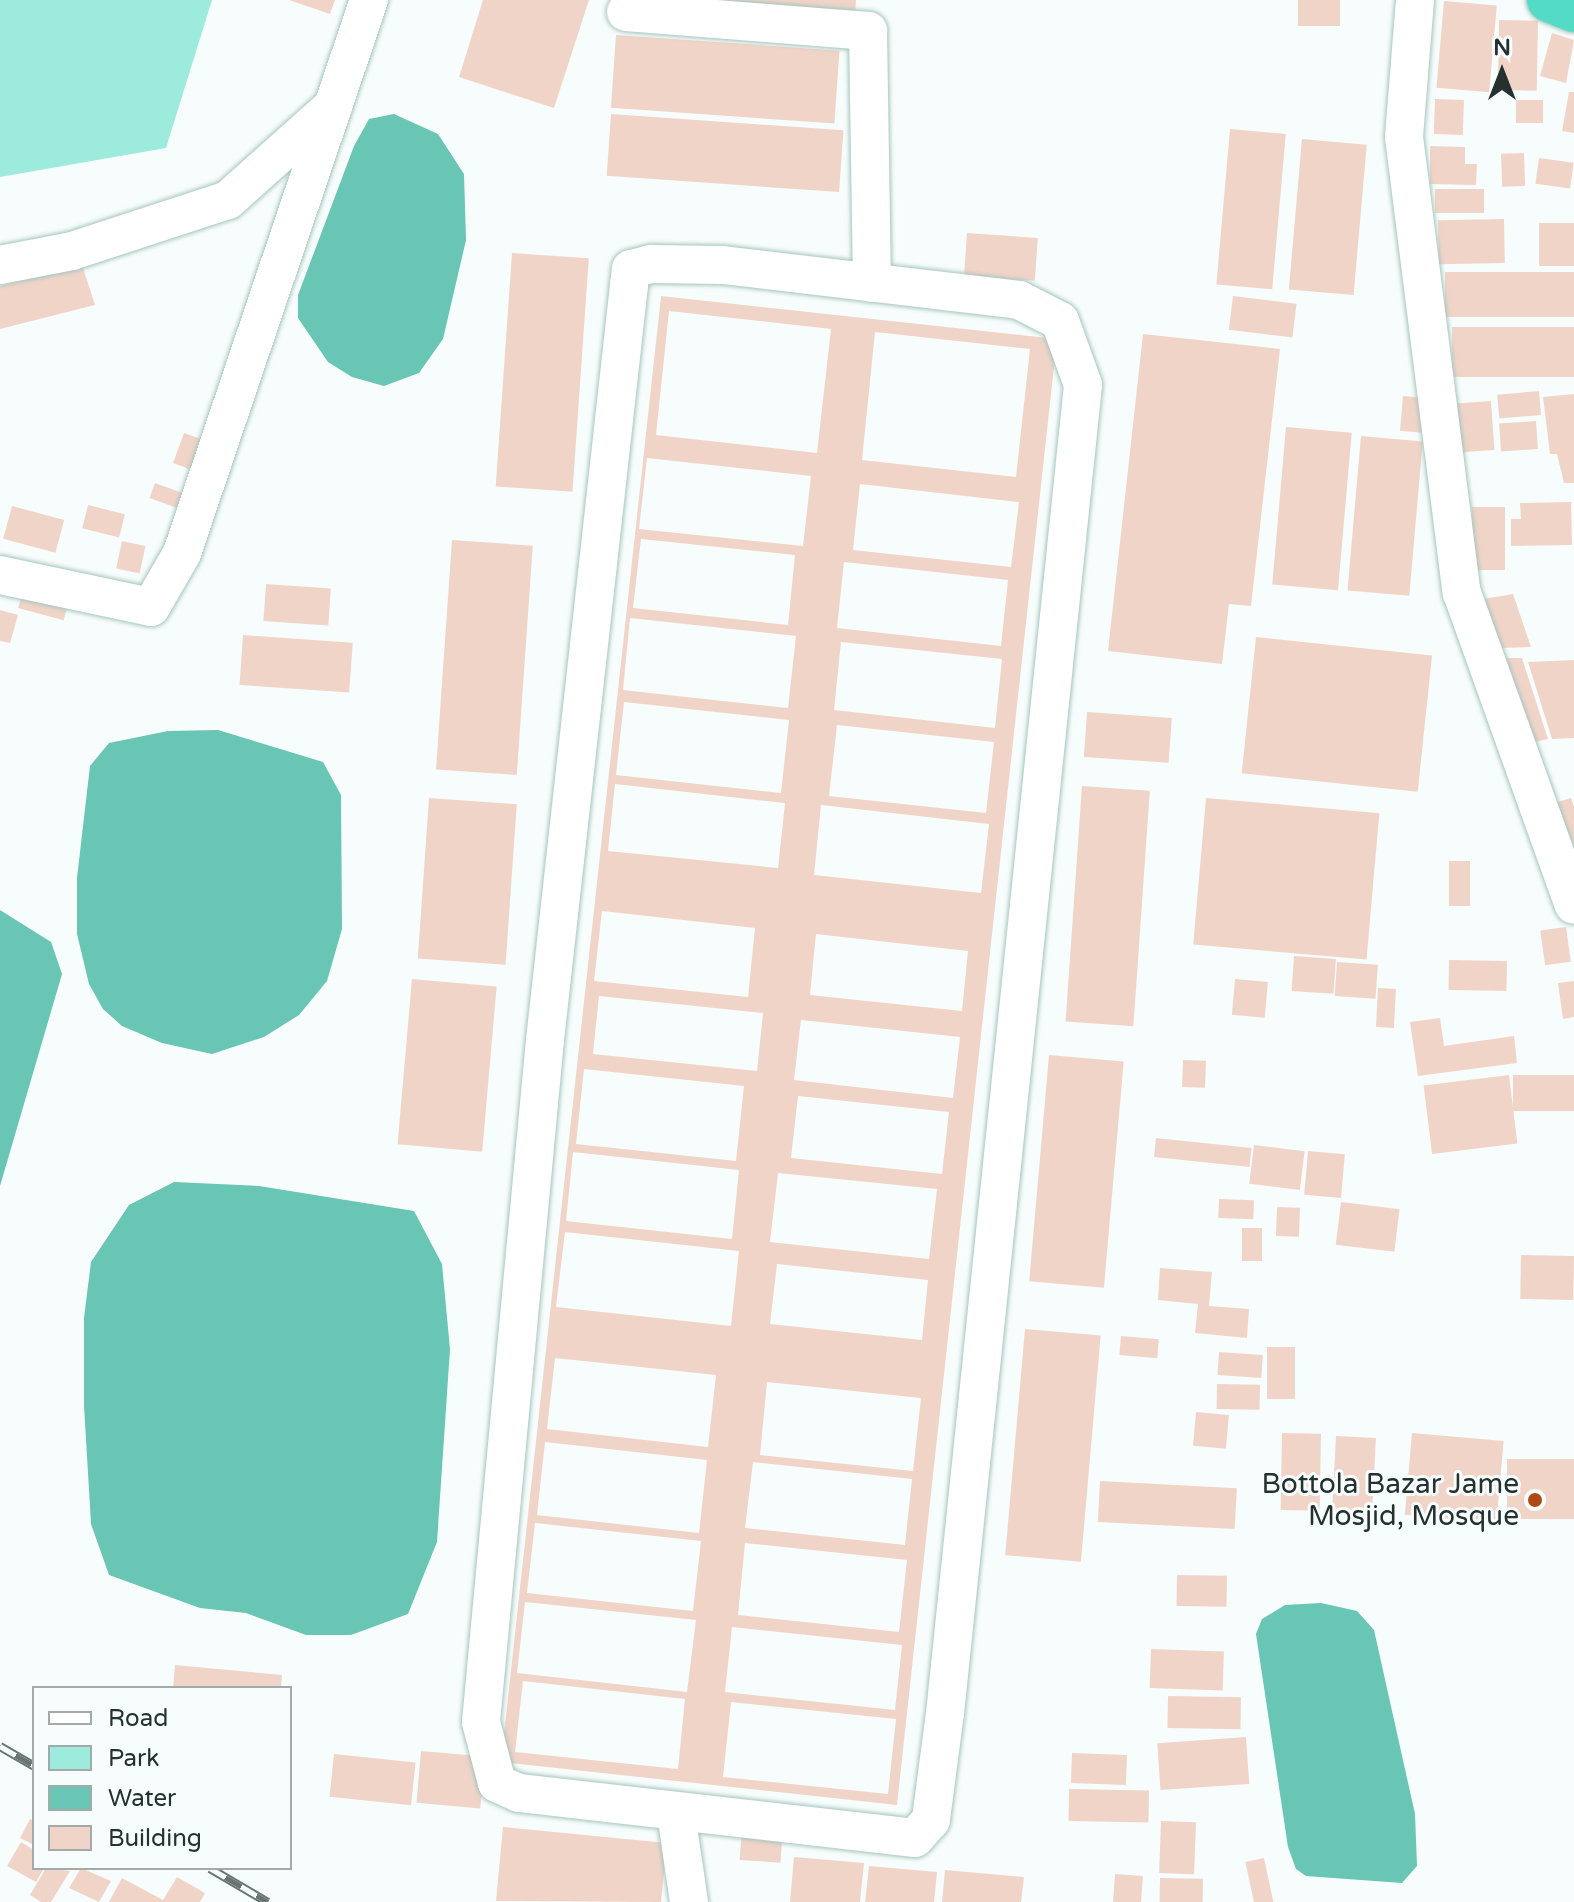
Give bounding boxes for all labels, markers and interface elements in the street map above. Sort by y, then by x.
north arrow [1462,32,1542,112]
text: N [1493,35,1511,61]
place label: Bottola Bazar Jame Mosjid, Mosque [1261,1467,1519,1533]
marker: Bottola Bazar Jame Mosjid, Mosque [1526,1491,1544,1509]
legend [32,1686,292,1870]
text: Road [108,1704,168,1733]
text: Park [108,1744,159,1773]
text: Water [108,1784,176,1813]
text: Building [108,1824,202,1853]

